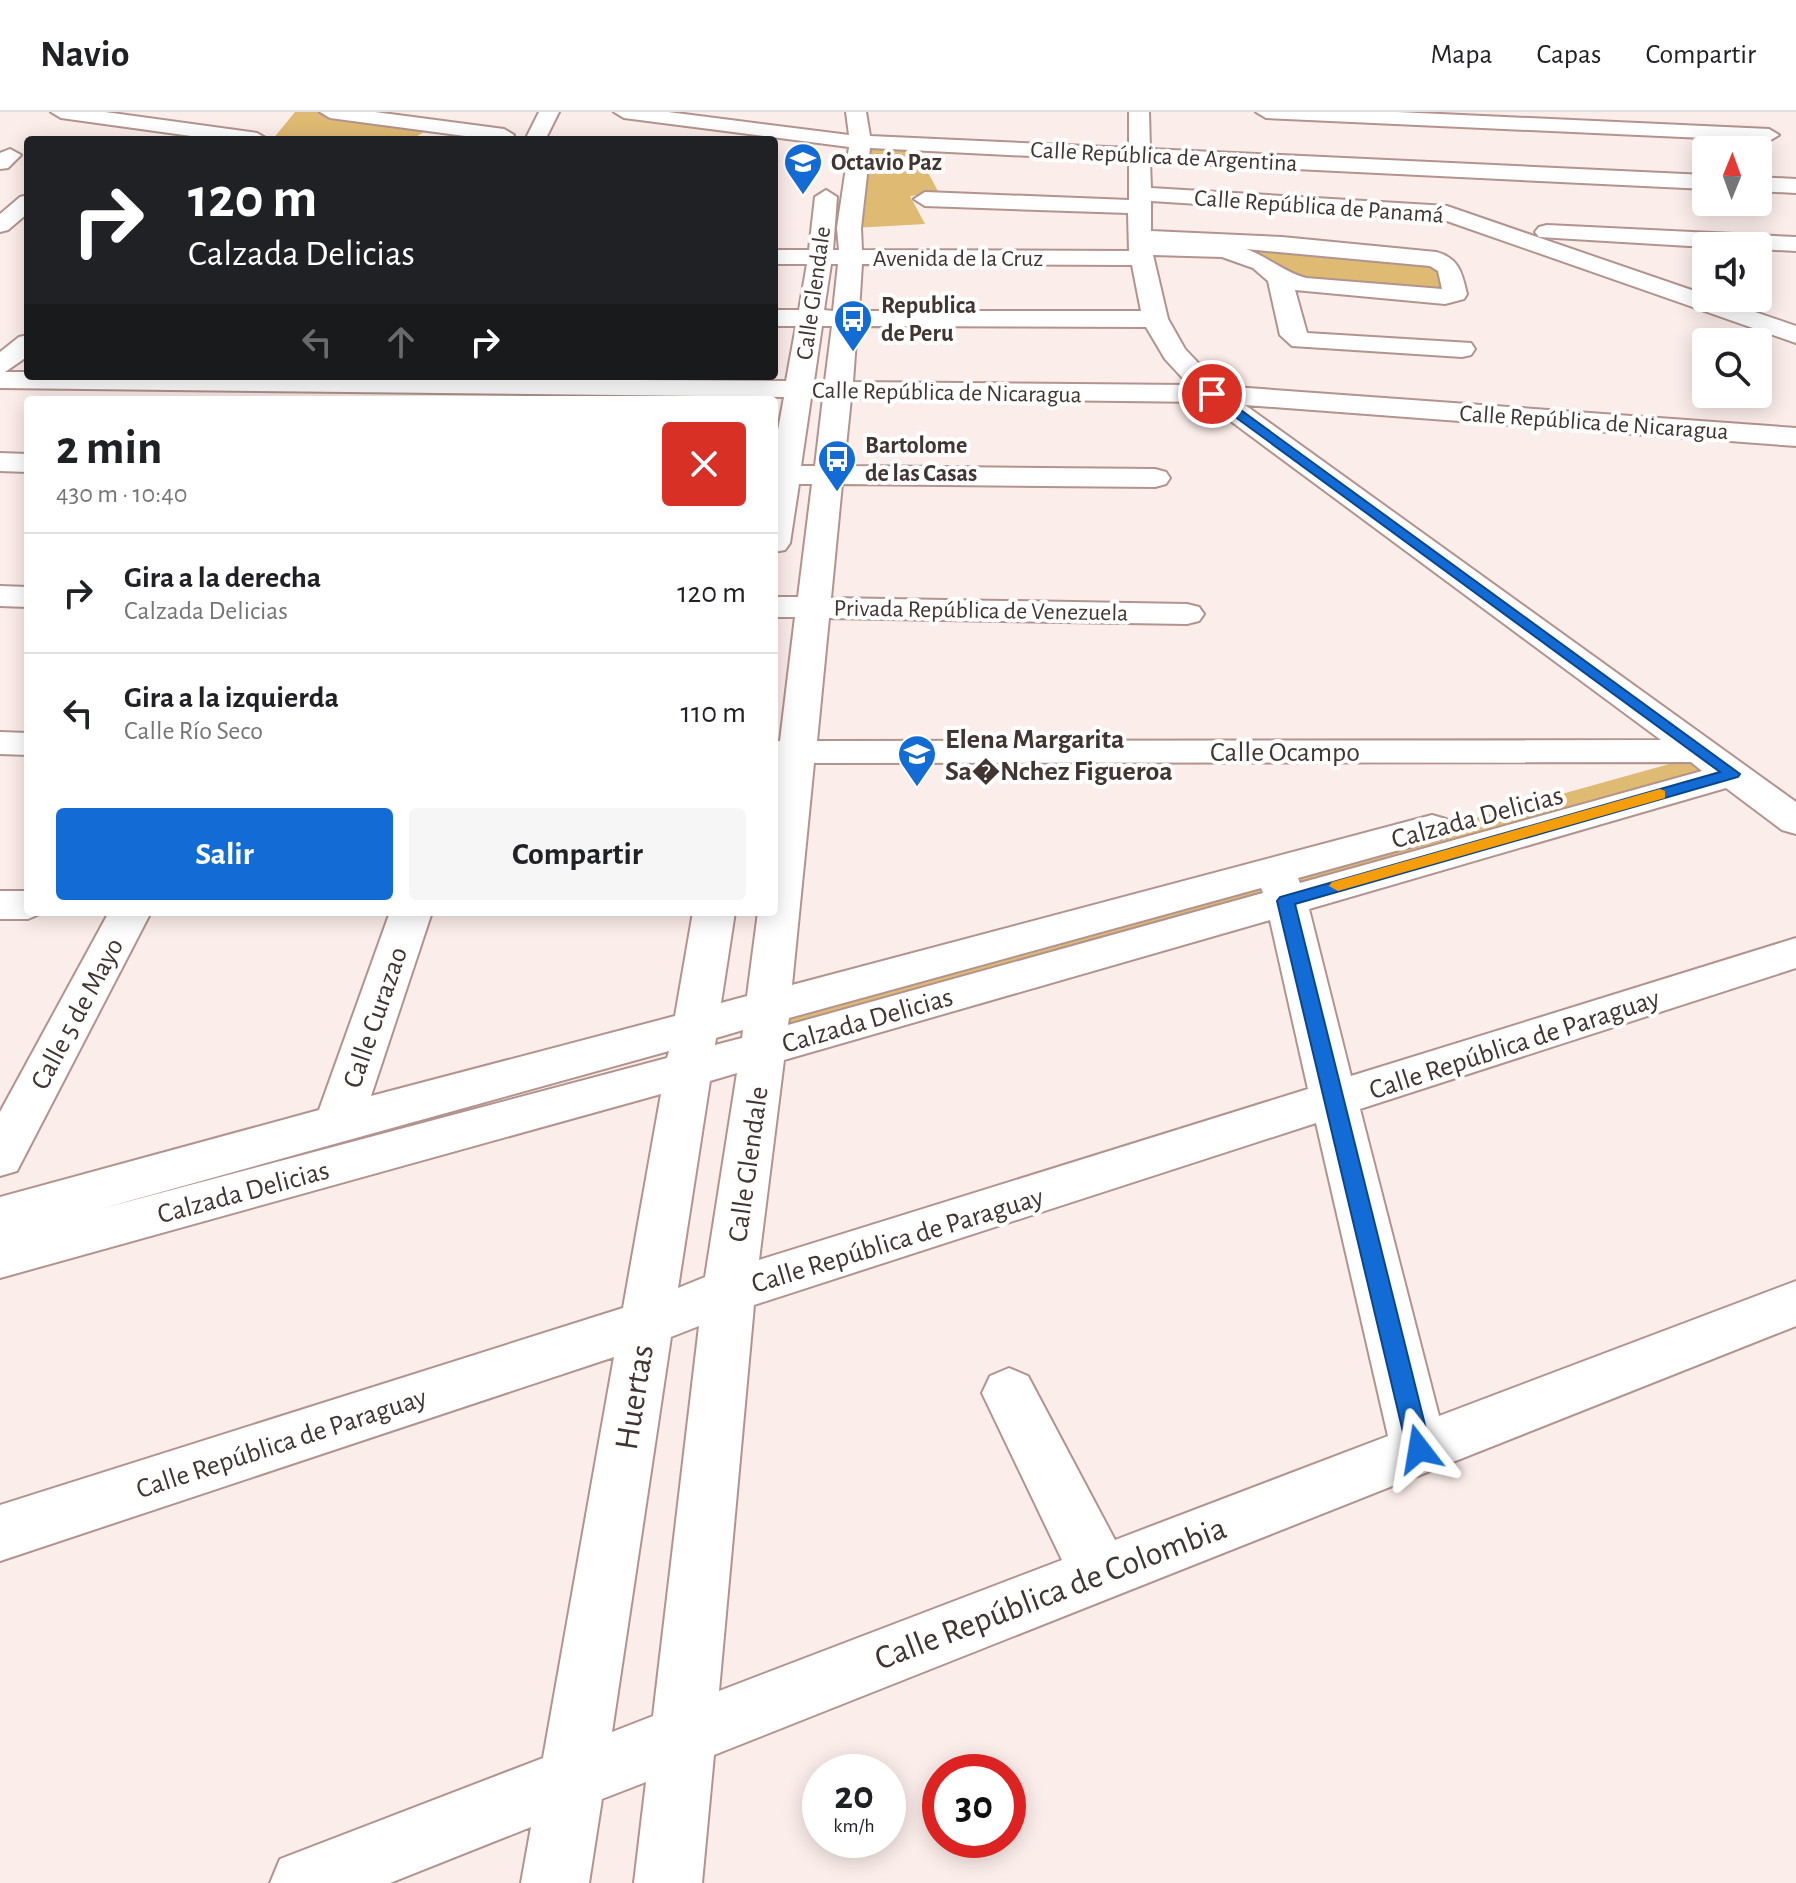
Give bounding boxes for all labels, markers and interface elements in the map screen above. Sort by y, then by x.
text: Navio [40,36,129,74]
text: Mapa [1430,41,1492,69]
text: Capas [1536,41,1601,69]
text: Compartir [1645,41,1756,69]
north arrow [1692,136,1772,216]
map controls [1692,136,1772,408]
street label: Calle República de Argentina [1030,138,1298,176]
school or university icon: Octavio Paz [782,141,824,196]
place label: Octavio Paz [831,151,942,175]
icon: right [56,168,160,272]
text: 120 m [188,171,317,227]
street label: Calle República de Panamá [1193,186,1445,228]
street label: Calle Glendale [793,225,835,361]
button: sound [1692,232,1772,312]
text: Calzada Delicias [188,236,415,272]
street label: Avenida de la Cruz [873,247,1043,271]
place label: Republica de Peru [881,294,976,346]
bus stop icon: Republica de Peru [832,298,874,353]
icon: left [295,320,339,364]
icon: ahead [379,320,423,364]
icon: right [463,320,507,364]
button: search [1692,328,1772,408]
pin [1178,360,1246,428]
icon: arrive [1190,372,1234,416]
street label: Calle República de Nicaragua [812,379,1082,407]
street label: Calle República de Nicaragua [1459,402,1729,444]
button: close [662,422,746,506]
text: 2 min [56,425,163,473]
place label: Bartolome de las Casas [865,434,977,486]
bus stop icon: Bartolome de las Casas [816,438,858,493]
text: 430 m · 10:40 [56,481,187,507]
text: Gira a la derecha [124,563,321,593]
icon: right [56,571,100,615]
text: 120 m [677,578,746,608]
street label: Privada República de Venezuela [833,596,1129,626]
text: Calzada Delicias [124,598,288,624]
text: Gira a la izquierda [124,683,339,713]
icon: left [56,691,100,735]
text: 110 m [681,698,746,728]
text: Calle Río Seco [124,718,263,744]
place label: Elena Margarita Sa�Nchez Figueroa [945,726,1173,786]
school or university icon: Elena Margarita Sa�Nchez Figueroa [896,733,938,788]
street label: Calle Ocampo [1210,739,1360,767]
street label: Calzada Delicias [1389,782,1566,854]
button: Salir [56,808,393,900]
button: Compartir [409,808,746,900]
street label: Calle 5 de Mayo [26,934,129,1094]
street label: Calle Curazao [339,944,413,1092]
street label: Calzada Delicias [779,983,956,1059]
street label: Calle República de Paraguay [1366,985,1663,1105]
street label: Calle Glendale [724,1085,774,1244]
street label: Calzada Delicias [155,1157,332,1229]
street label: Calle República de Paraguay [748,1183,1047,1299]
street label: Huertas [610,1342,660,1452]
street label: Calle República de Paraguay [133,1384,430,1504]
position arrow [1377,1407,1461,1491]
street label: Calle República de Colombia [870,1511,1231,1677]
speed limit sign: 30 [922,1754,1026,1858]
text: 20 [834,1776,874,1816]
text: km/h [833,1816,875,1836]

